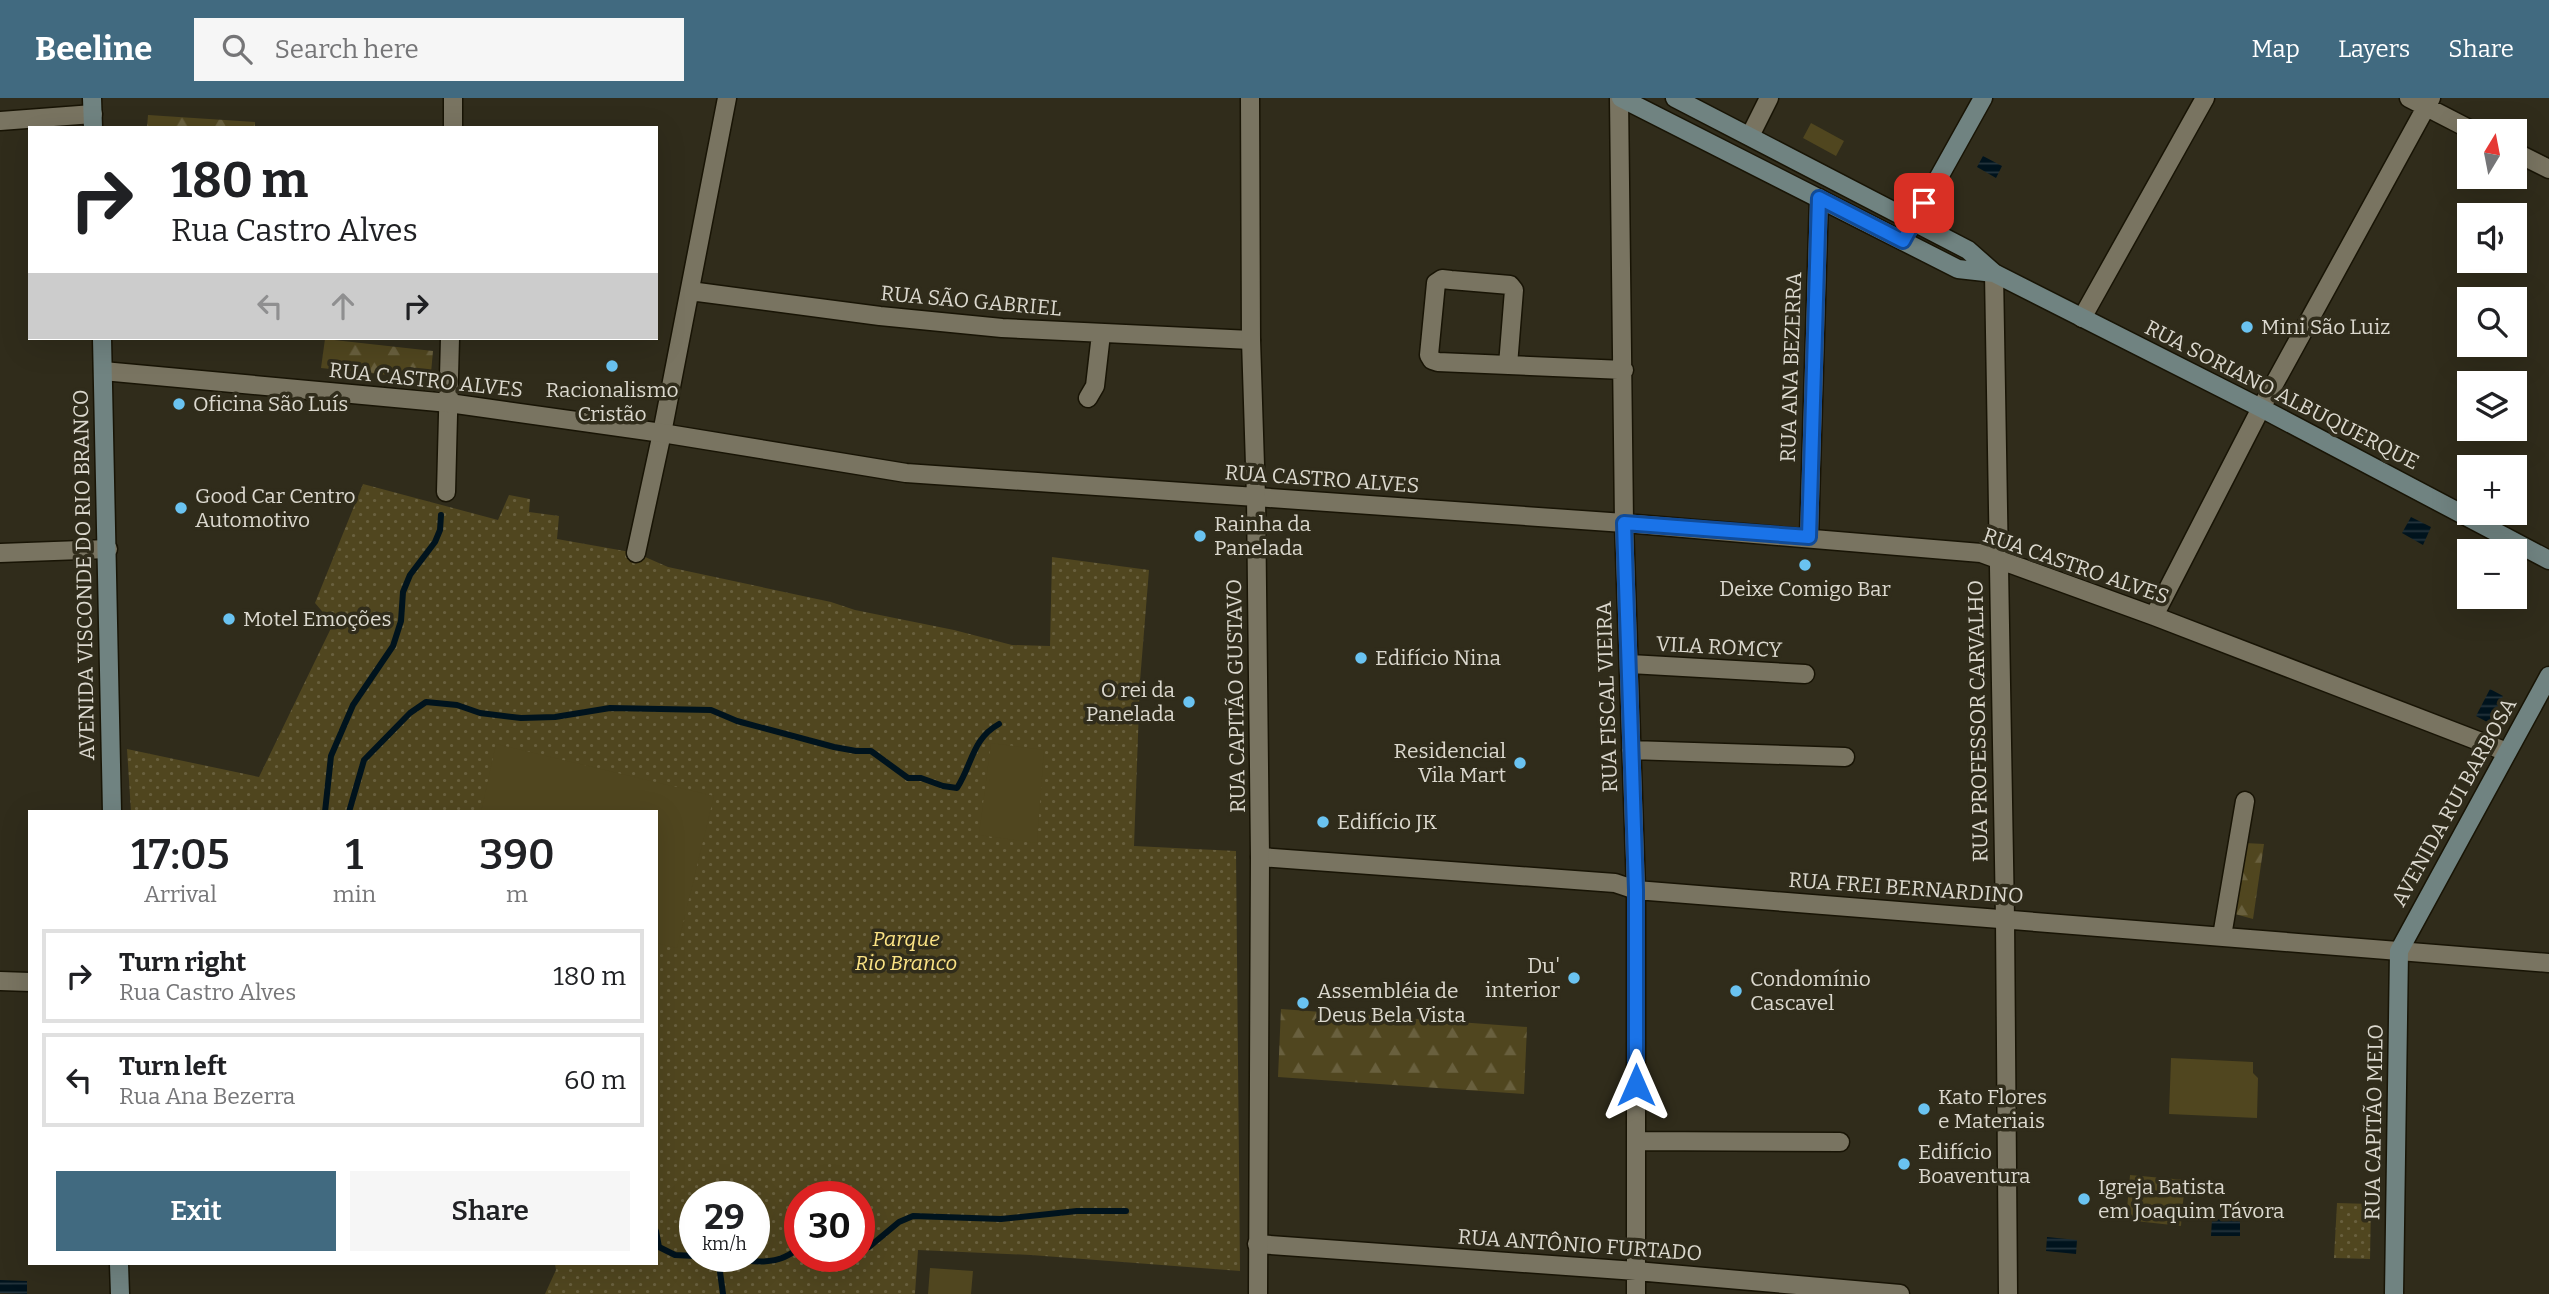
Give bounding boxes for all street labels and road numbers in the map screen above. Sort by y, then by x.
street label: RUA ANA BEZERRA [1775,271,1807,463]
street label: RUA SÃO GABRIEL [879,280,1063,322]
street label: RUA SORIANO ALBUQUERQUE [2141,314,2423,476]
street label: RUA CASTRO ALVES [328,357,524,403]
street label: AVENIDA VISCONDE DO RIO BRANCO [68,389,100,761]
street label: RUA CASTRO ALVES [1224,459,1420,499]
street label: RUA CASTRO ALVES [1980,522,2172,610]
street label: RUA CAPITÃO GUSTAVO [1221,579,1251,813]
street label: RUA PROFESSOR CARVALHO [1963,580,1993,862]
street label: RUA FISCAL VIEIRA [1591,601,1623,793]
street label: VILA ROMCY [1655,631,1783,663]
street label: AVENIDA RUI BARBOSA [2386,693,2522,911]
street label: RUA FREI BERNARDINO [1788,867,2024,909]
street label: RUA CAPITÃO MELO [2359,1024,2389,1220]
street label: RUA ANTÔNIO FURTADO [1457,1223,1703,1267]

